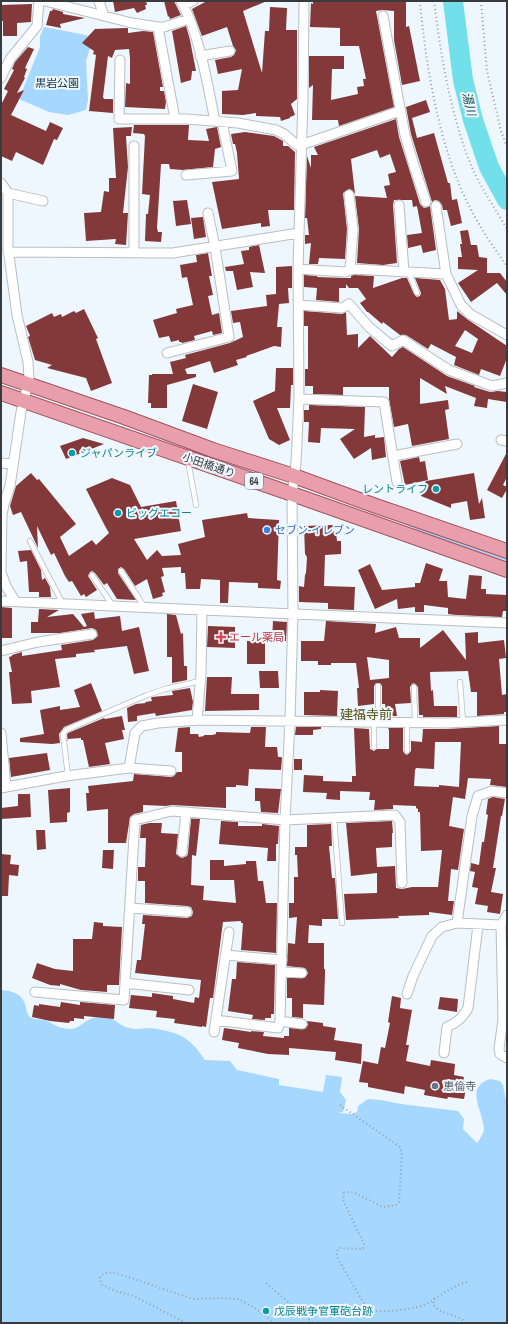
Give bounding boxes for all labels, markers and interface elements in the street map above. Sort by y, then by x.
park label: 黒岩公園 [35,76,79,90]
water label: 湯川 [458,90,480,120]
place label: ジャパンライブ [80,446,157,460]
marker: ジャパンライブ [67,448,77,458]
street label: 小田橋通り [181,449,237,481]
road number: 64 [245,473,263,489]
place label: レントライフ [362,482,428,496]
marker: レントライフ [431,484,441,494]
place label: ビッグエコー [126,506,192,520]
marker: ビッグエコー [113,508,123,518]
place label: セブン-イレブン [275,523,355,537]
marker: セブン-イレブン [262,525,272,535]
place label: エール薬局 [229,630,284,644]
marker: エール薬局 [216,632,226,642]
district label: 建福寺前 [340,706,392,723]
place label: 恵倫寺 [443,1079,476,1093]
marker: 恵倫寺 [430,1081,440,1091]
place label: 戊辰戦争官軍砲台跡 [274,1304,373,1318]
marker: 戊辰戦争官軍砲台跡 [261,1306,271,1316]

